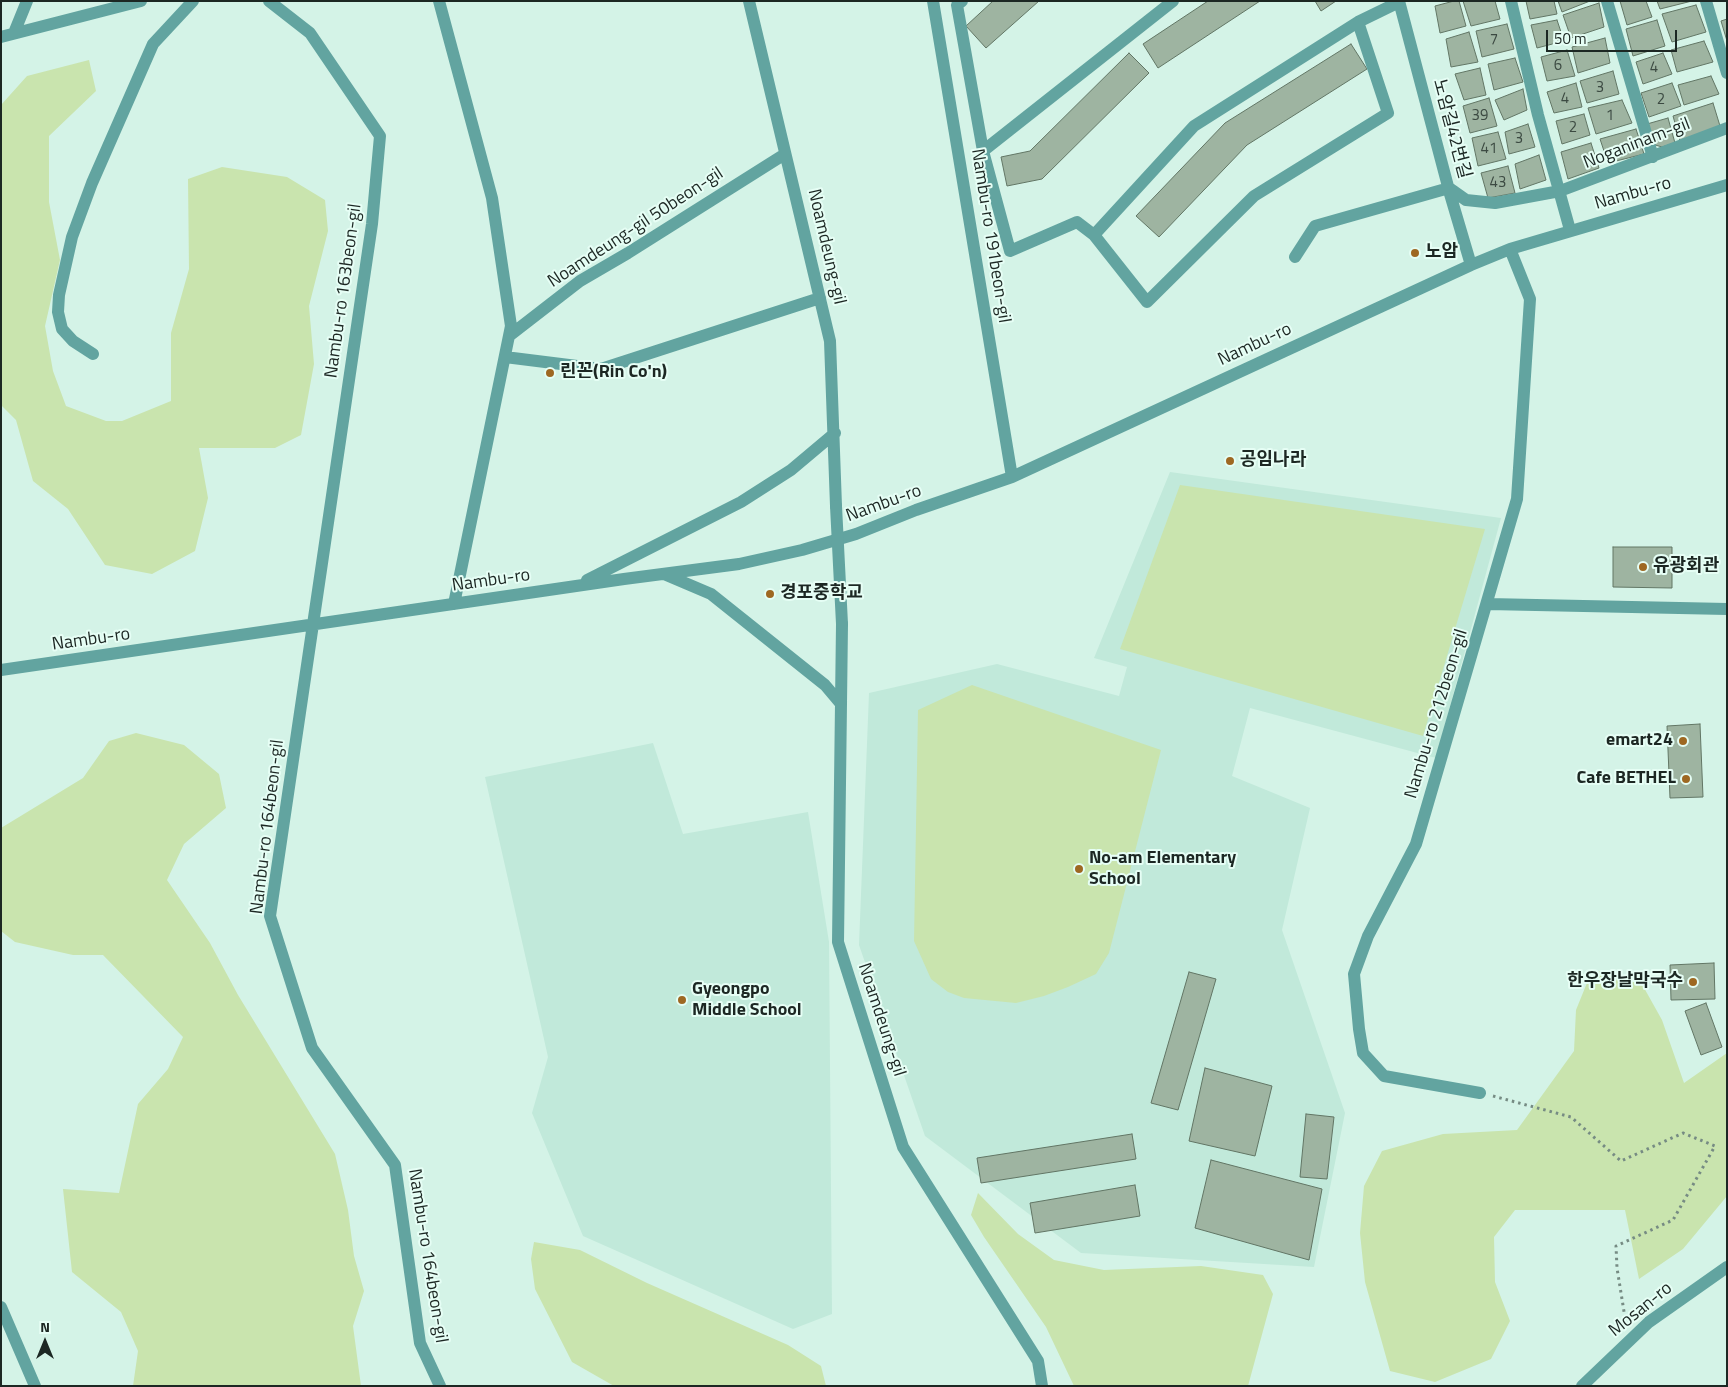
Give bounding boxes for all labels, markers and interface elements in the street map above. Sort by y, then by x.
scale bar [1548,20,1679,52]
text: 50 m [1554,27,1587,50]
house number: 7 [1490,31,1498,49]
house number: 6 [1554,57,1562,75]
house number: 4 [1650,59,1658,77]
street label: 노암길42번길 [1427,76,1475,182]
house number: 3 [1596,79,1604,97]
house number: 4 [1561,90,1569,108]
house number: 2 [1657,91,1665,109]
house number: 39 [1472,107,1488,125]
house number: 1 [1606,107,1614,125]
street label: Noganinam-gil [1581,114,1693,174]
house number: 2 [1569,119,1577,137]
house number: 3 [1515,130,1523,148]
house number: 41 [1481,140,1497,158]
street label: Nambu-ro 191beon-gil [966,147,1014,325]
street label: Noamdeung-gil 50beon-gil [544,163,728,293]
street label: Nambu-ro [1592,173,1674,215]
house number: 43 [1490,174,1506,192]
street label: Noamdeung-gil [802,187,850,307]
street label: Nambu-ro 163beon-gil [321,202,367,380]
place label: 노암 [1425,242,1458,264]
marker: 노암 [1409,247,1421,259]
street label: Nambu-ro [1215,319,1295,371]
place label: 린꼰(Rin Co'n) [560,362,667,384]
marker: 린꼰(Rin Co'n) [544,367,556,379]
place label: 공임나라 [1240,450,1306,472]
marker: 공임나라 [1224,455,1236,467]
street label: Nambu-ro [843,480,925,528]
place label: 유광회관 [1653,556,1719,578]
marker: 유광회관 [1637,561,1649,573]
street label: Nambu-ro [451,565,531,597]
place label: 경포중학교 [780,583,863,605]
marker: 경포중학교 [764,588,776,600]
street label: Nambu-ro [51,624,131,656]
street label: Nambu-ro 212beon-gil [1401,627,1473,801]
place label: emart24 [1606,730,1673,752]
marker: emart24 [1677,735,1689,747]
street label: Nambu-ro 164beon-gil [247,738,289,916]
place label: Cafe BETHEL [1576,768,1676,790]
marker: Cafe BETHEL [1680,773,1692,785]
place label: No-am Elementary School [1089,848,1236,891]
marker: No-am Elementary School [1073,863,1085,875]
street label: Noamdeung-gil [853,961,909,1079]
place label: 한우장날막국수 [1567,971,1683,993]
marker: 한우장날막국수 [1687,976,1699,988]
place label: Gyeongpo Middle School [692,979,802,1022]
marker: Gyeongpo Middle School [676,994,688,1006]
street label: Nambu-ro 164beon-gil [403,1167,451,1345]
street label: Mosan-ro [1605,1278,1677,1342]
text: N [40,1316,50,1337]
north arrow [20,1317,70,1367]

